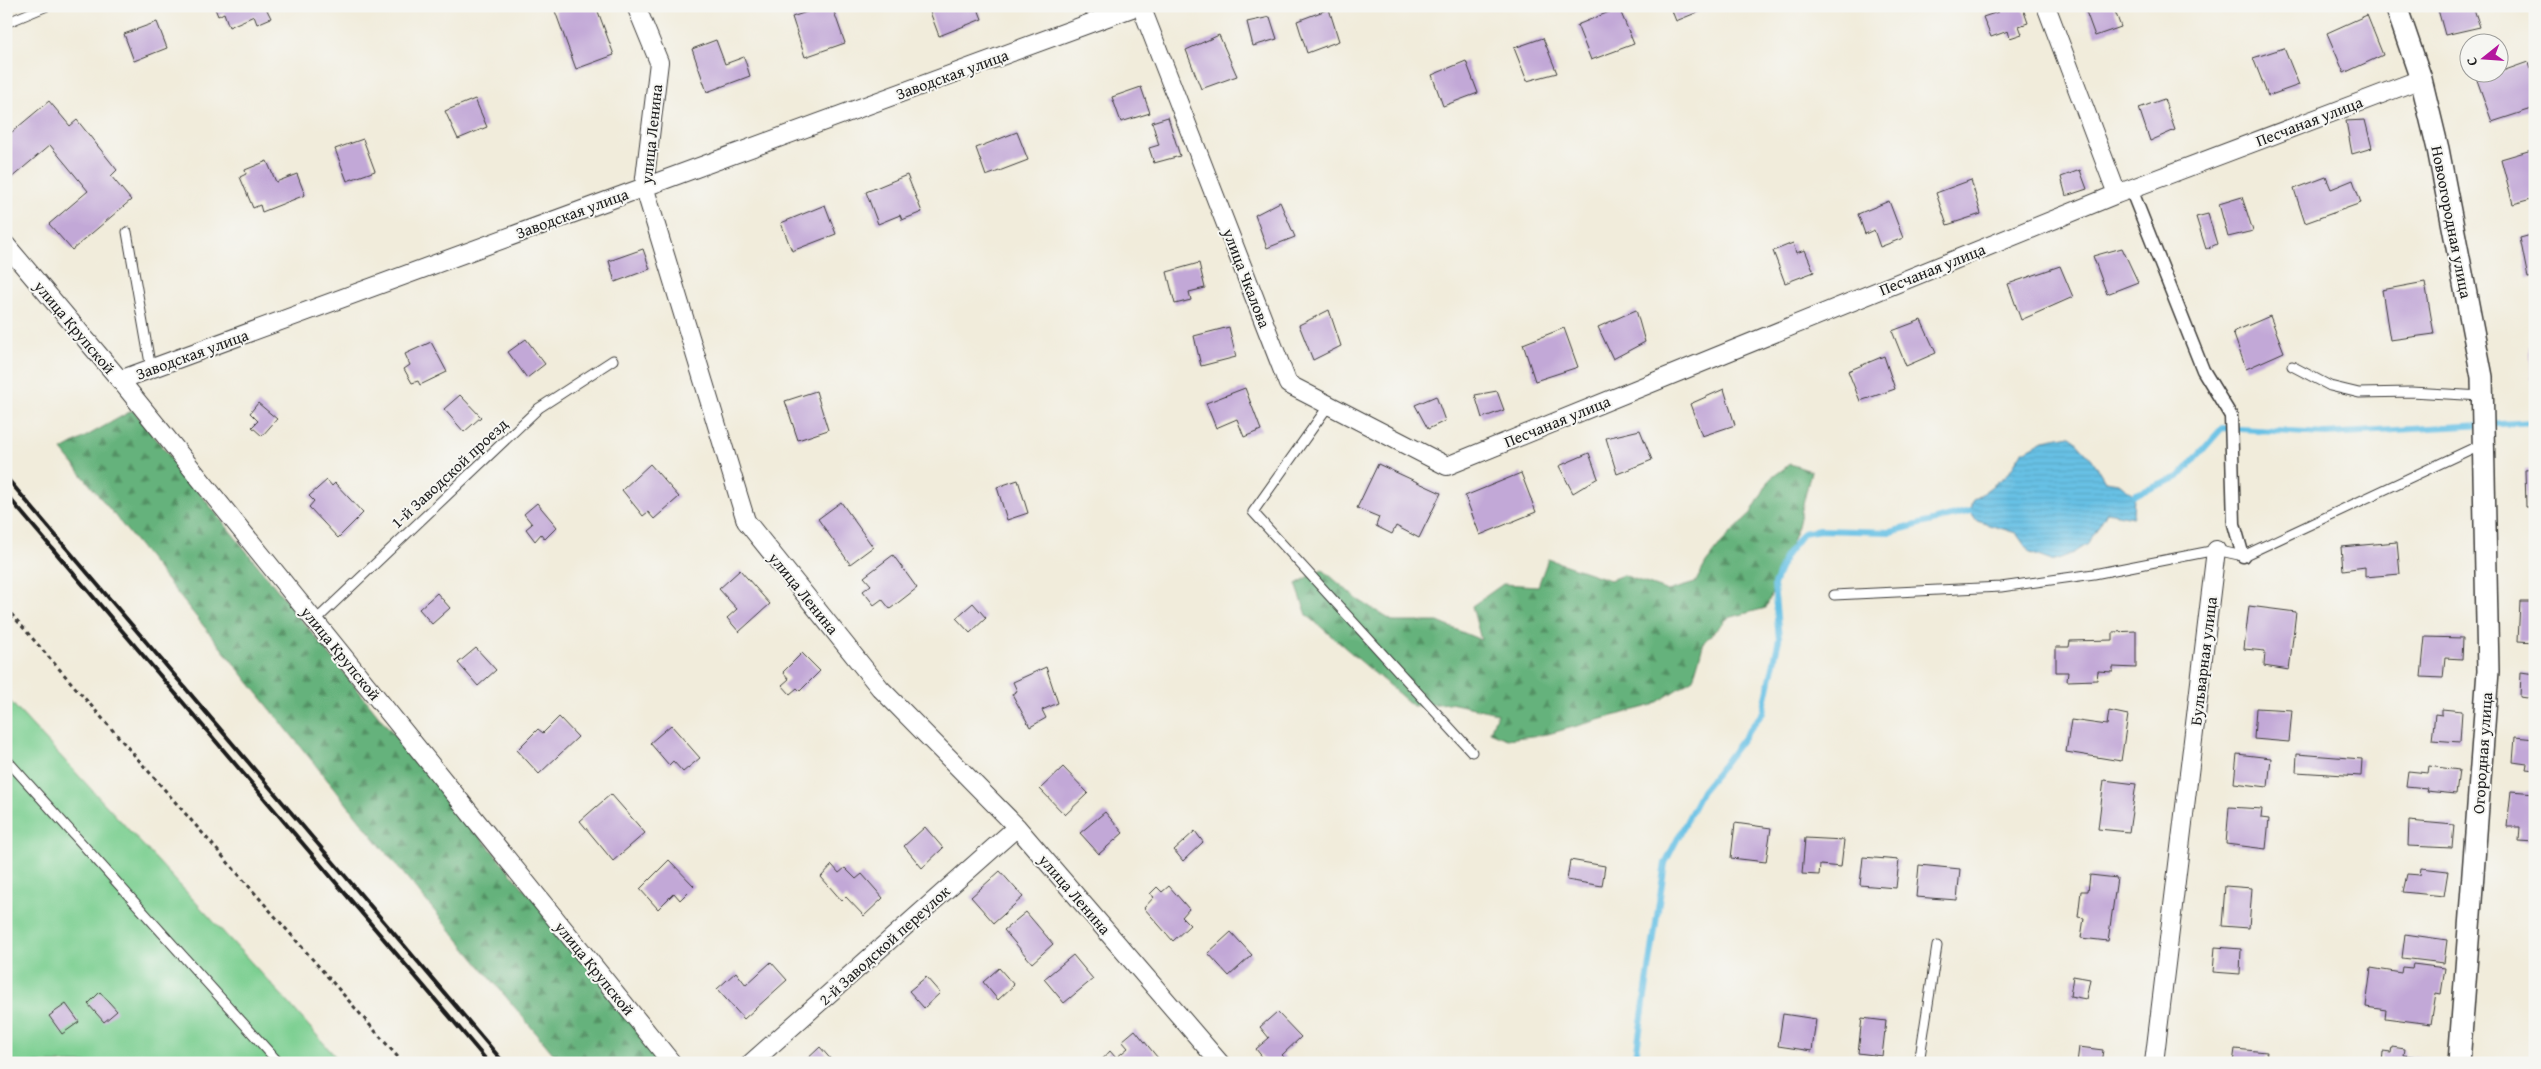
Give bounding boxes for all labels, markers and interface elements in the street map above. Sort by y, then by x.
north arrow [2458,32,2508,82]
street label: Заводская улица [892,42,1012,106]
text: С [2461,55,2482,69]
street label: улица Ленина [634,83,668,186]
street label: Песчаная улица [2252,89,2366,152]
street label: Новоогородная улица [2425,144,2479,301]
street label: Заводская улица [512,181,632,245]
street label: улица Чкалова [1217,224,1277,332]
street label: Песчаная улица [1875,237,1989,301]
street label: улица Крупской [28,274,122,379]
street label: Заводская улица [132,322,252,386]
street label: Песчаная улица [1500,389,1614,453]
street label: 1-й Заводской проезд [385,412,513,534]
street label: улица Ленина [763,546,845,640]
street label: Бульварная улица [2183,595,2223,727]
street label: улица Крупской [295,600,387,706]
street label: Огородная улица [2466,691,2498,815]
street label: улица Ленина [1032,848,1117,940]
street label: 2-й Заводской переулок [813,879,956,1011]
street label: улица Крупской [549,915,641,1021]

